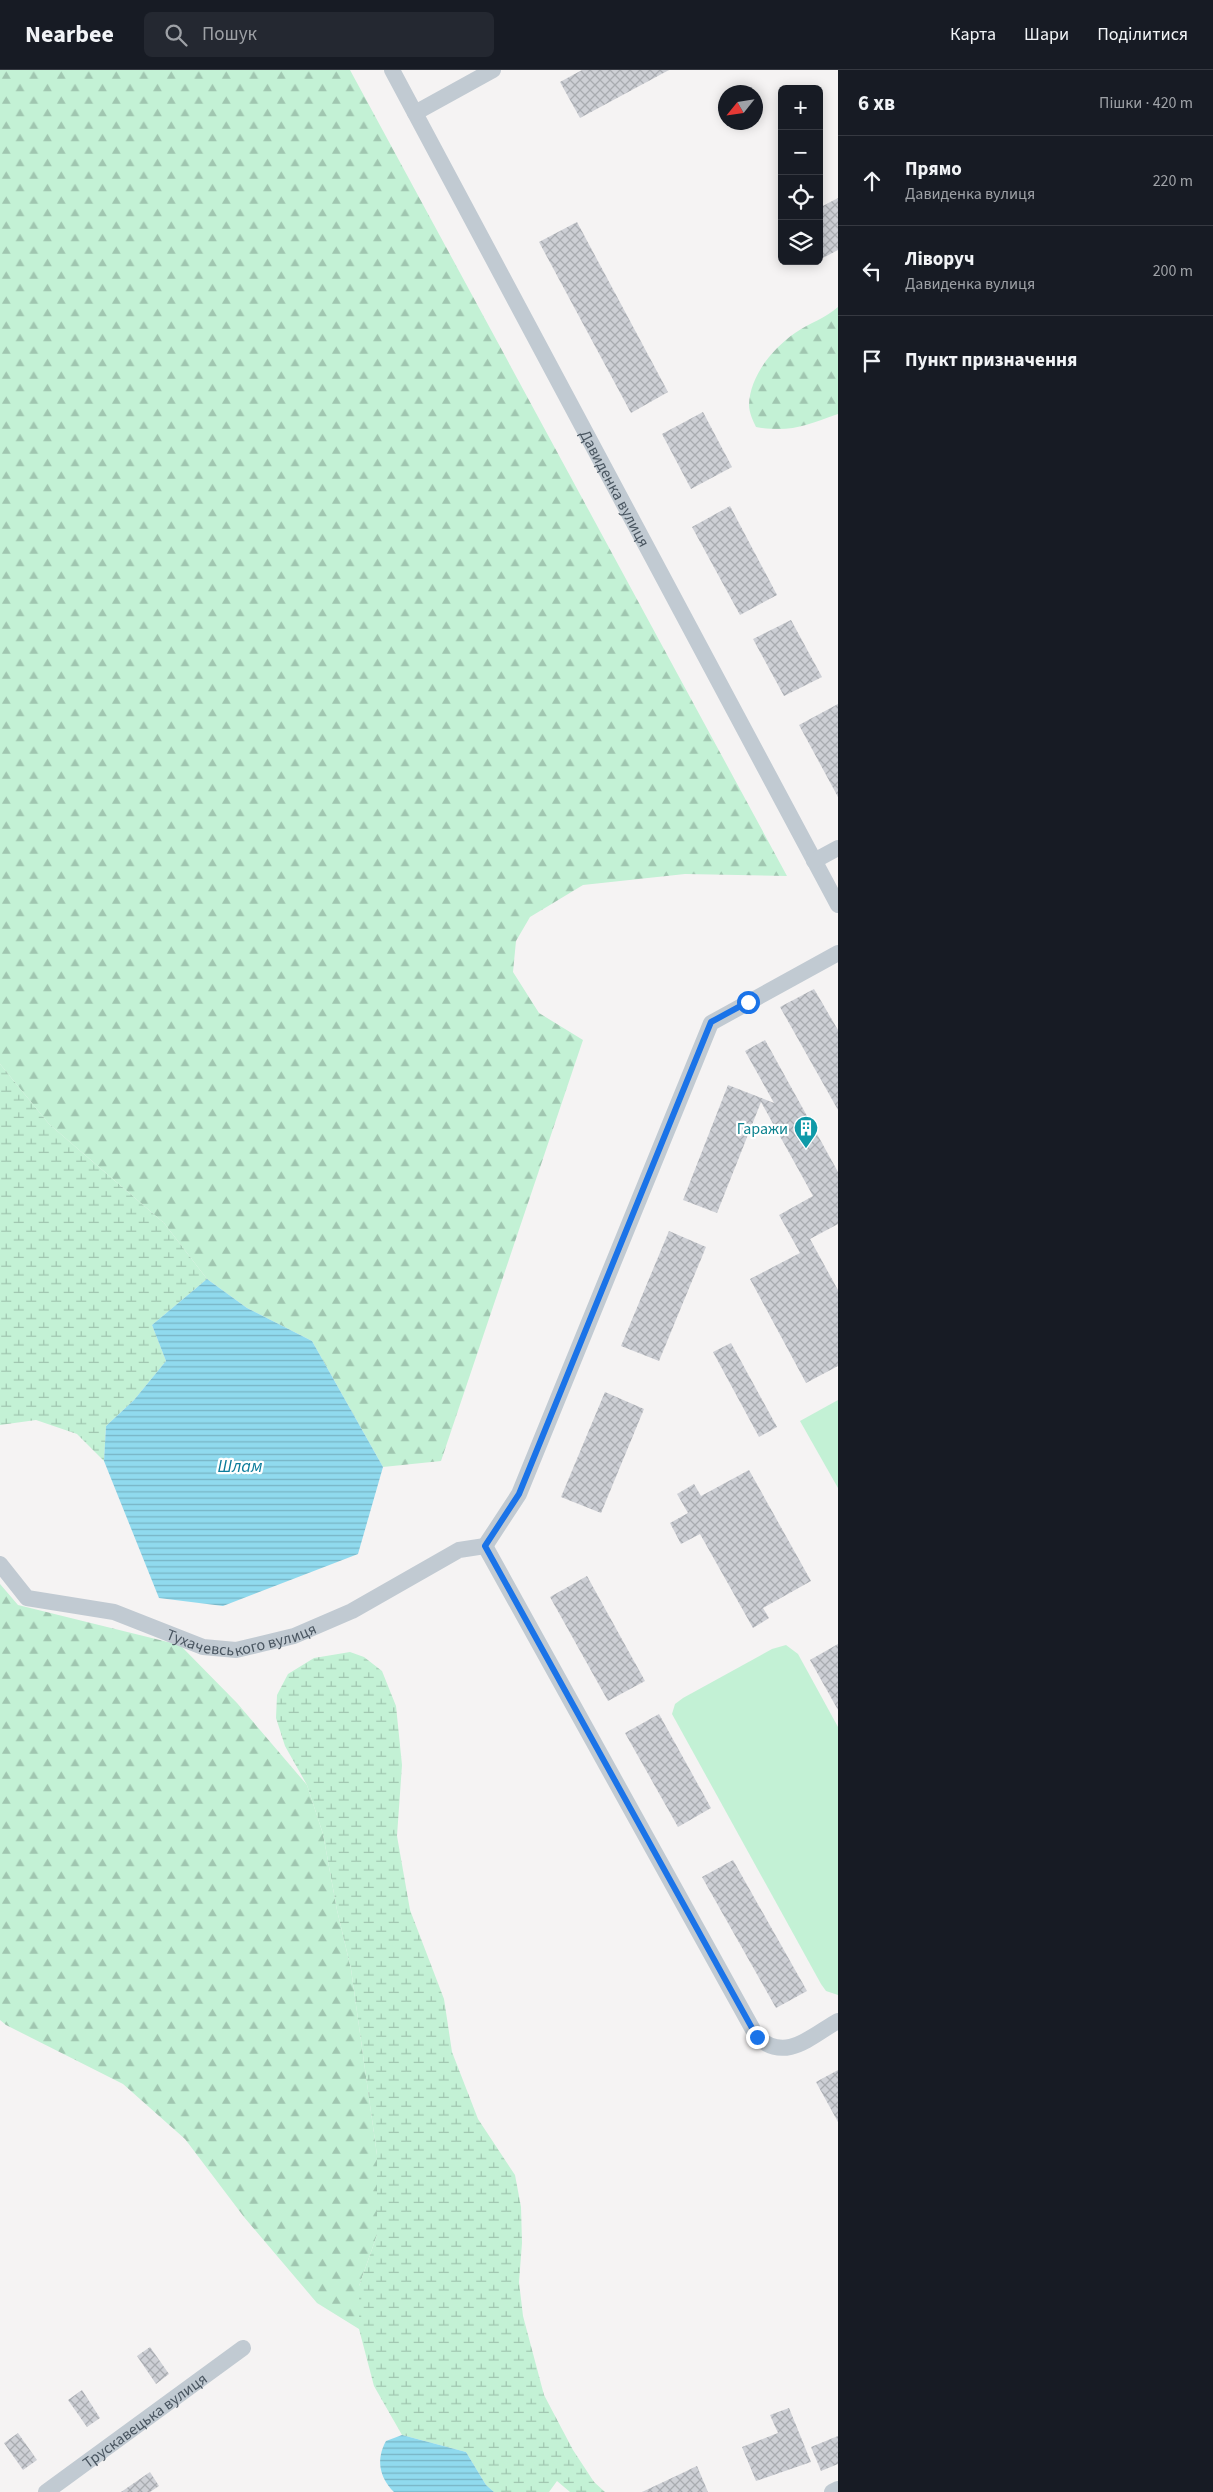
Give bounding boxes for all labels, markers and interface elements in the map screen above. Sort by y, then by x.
search box [144,12,494,57]
text: Nearbee [25,17,114,52]
icon: search [162,21,190,49]
text: Пошук [202,21,257,48]
text: Карта [950,22,996,47]
text: Шари [1024,22,1069,47]
text: Поділитися [1097,22,1188,47]
north arrow [718,85,763,130]
map controls [778,85,823,265]
button: + [778,85,823,130]
text: 6 хв [858,88,895,118]
text: Пішки · 420 m [1099,92,1193,114]
button: − [778,130,823,175]
text: Прямо [905,156,962,183]
icon: ahead [858,167,886,195]
text: 220 m [1153,170,1193,192]
button: locate [778,175,823,220]
text: Давиденка вулиця [905,183,1035,205]
button: layers [778,220,823,265]
text: Ліворуч [905,246,974,273]
icon: left [858,257,886,285]
text: 200 m [1153,260,1193,282]
text: Давиденка вулиця [905,273,1035,295]
icon: arrive [858,347,886,375]
text: Пункт призначення [905,347,1077,374]
street label: Давиденка вулиця [574,426,655,551]
route start [737,991,760,1014]
building icon: Гаражи [793,1115,819,1149]
place label: Гаражи [737,1118,788,1140]
water label: Шлам [217,1454,263,1479]
street label: Тухачевського вулиця [165,1614,319,1638]
text: Тухачевського вулиця [163,1618,320,1662]
route end [746,2026,769,2049]
street label: Трускавецька вулиця [78,2368,212,2474]

